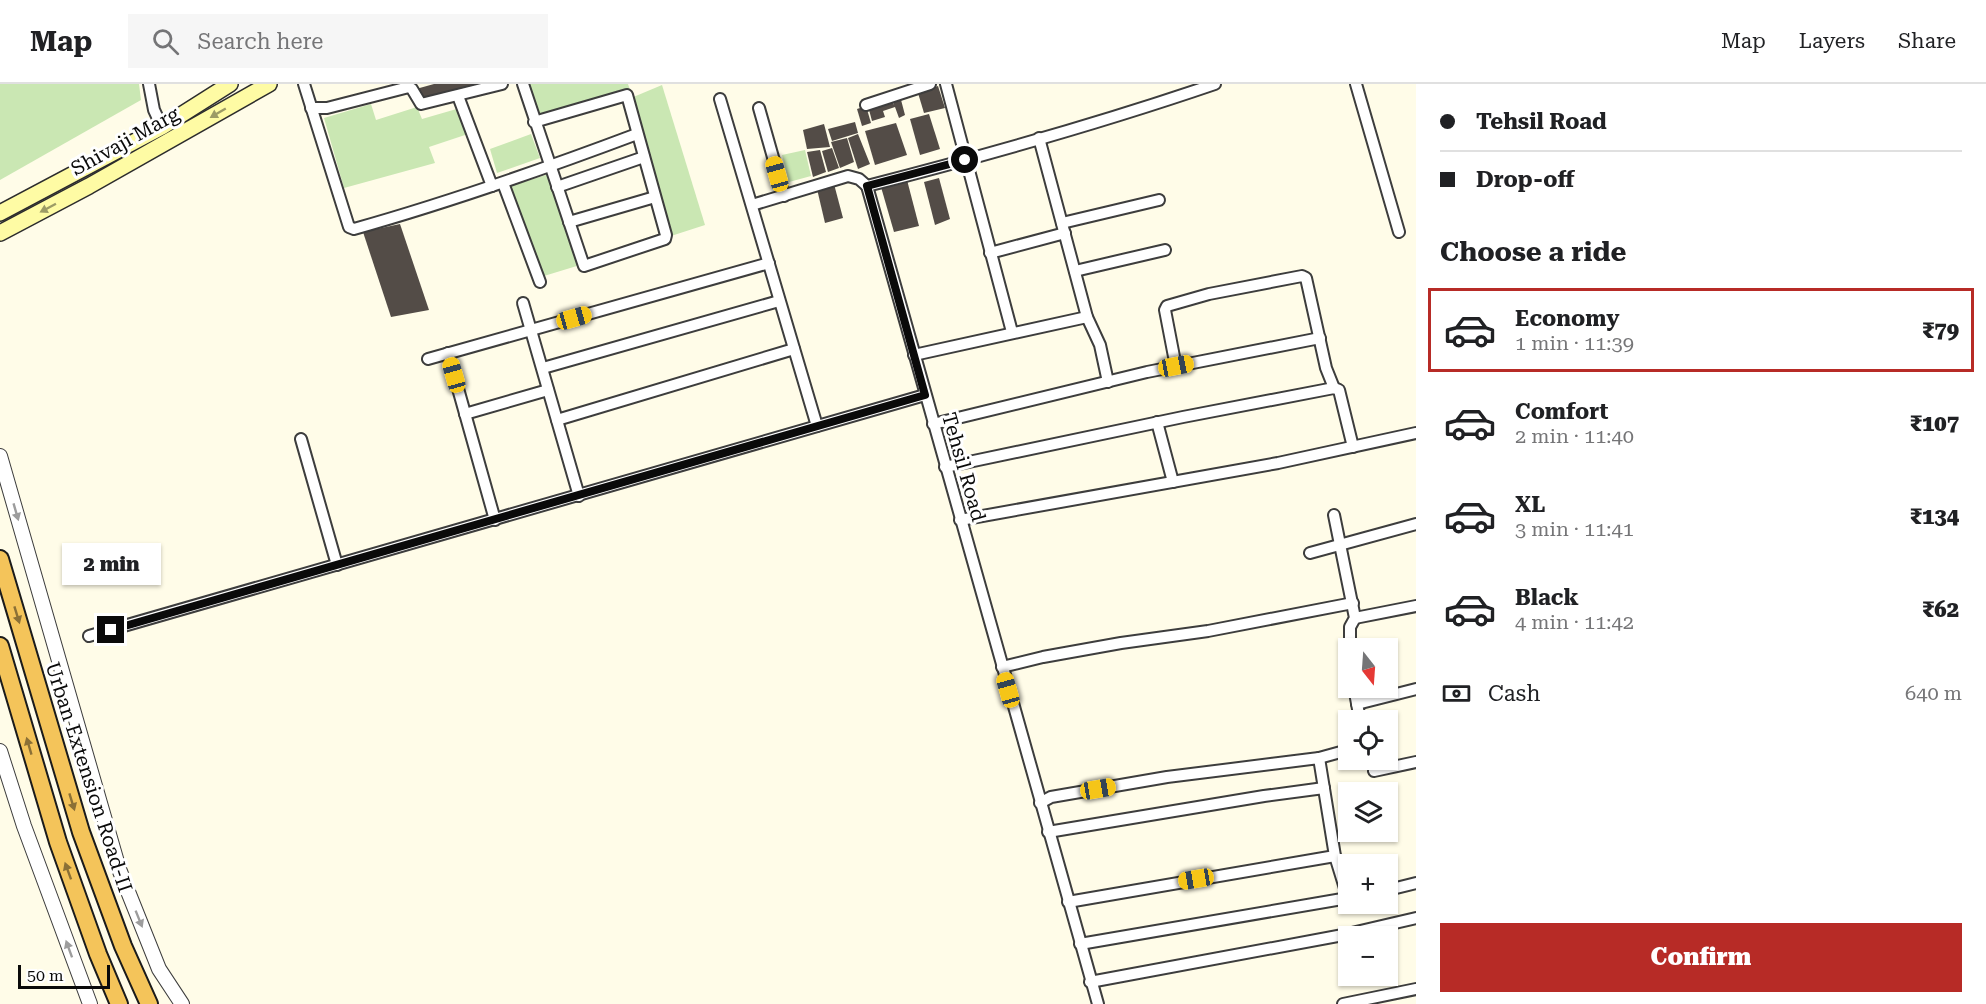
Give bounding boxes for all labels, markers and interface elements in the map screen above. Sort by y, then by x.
search box [128,14,548,68]
text: Map [30,25,92,58]
icon: search [149,25,182,58]
text: Search here [197,29,323,54]
text: Map [1721,29,1766,53]
text: Layers [1799,29,1865,53]
text: Share [1898,29,1956,53]
street label: Shivaji Marg [67,101,184,181]
one-way arrow [209,108,226,118]
text: Tehsil Road [1476,109,1607,134]
route start [951,146,978,173]
car [763,154,791,194]
text: Drop-off [1476,167,1574,192]
one-way arrow [39,203,56,213]
text: Choose a ride [1440,236,1626,268]
icon: car [1443,303,1497,357]
car [554,304,594,332]
text: Economy [1515,306,1619,331]
text: ₹79 [1922,318,1959,343]
text: 1 min · 11:39 [1515,331,1634,355]
car [1157,354,1195,378]
car [440,355,468,395]
icon: car [1443,396,1497,450]
text: Comfort [1515,399,1608,424]
street label: Tehsil Road [937,410,991,524]
text: ₹107 [1910,411,1959,436]
text: 2 min · 11:40 [1515,424,1634,448]
icon: car [1443,489,1497,543]
text: XL [1515,492,1545,517]
one-way arrow [12,503,21,521]
text: ₹134 [1910,504,1959,529]
text: 3 min · 11:41 [1515,517,1634,541]
callout: 2 min [62,543,160,585]
text: 2 min [83,552,140,576]
icon: car [1443,582,1497,636]
text: Black [1515,585,1579,610]
text: ₹62 [1922,597,1959,622]
one-way arrow [13,606,22,624]
text: 4 min · 11:42 [1515,610,1634,634]
route end [97,616,124,643]
north arrow [1338,638,1398,698]
map controls [1338,638,1398,986]
street label: Urban Extension Road-II [40,659,138,895]
car [994,670,1022,710]
icon: cash [1440,677,1473,710]
text: Cash [1488,681,1540,706]
text: 640 m [1905,681,1962,705]
button: locate [1338,710,1398,770]
one-way arrow [24,737,33,755]
car [1079,777,1117,801]
button: layers [1338,782,1398,842]
one-way arrow [68,793,77,811]
button: + [1338,854,1398,914]
one-way arrow [63,862,72,880]
car [1177,867,1215,891]
one-way arrow [134,911,144,929]
button: Confirm [1440,923,1962,992]
button: − [1338,926,1398,986]
one-way arrow [64,940,73,958]
scale bar [18,962,110,990]
text: 50 m [27,966,64,985]

